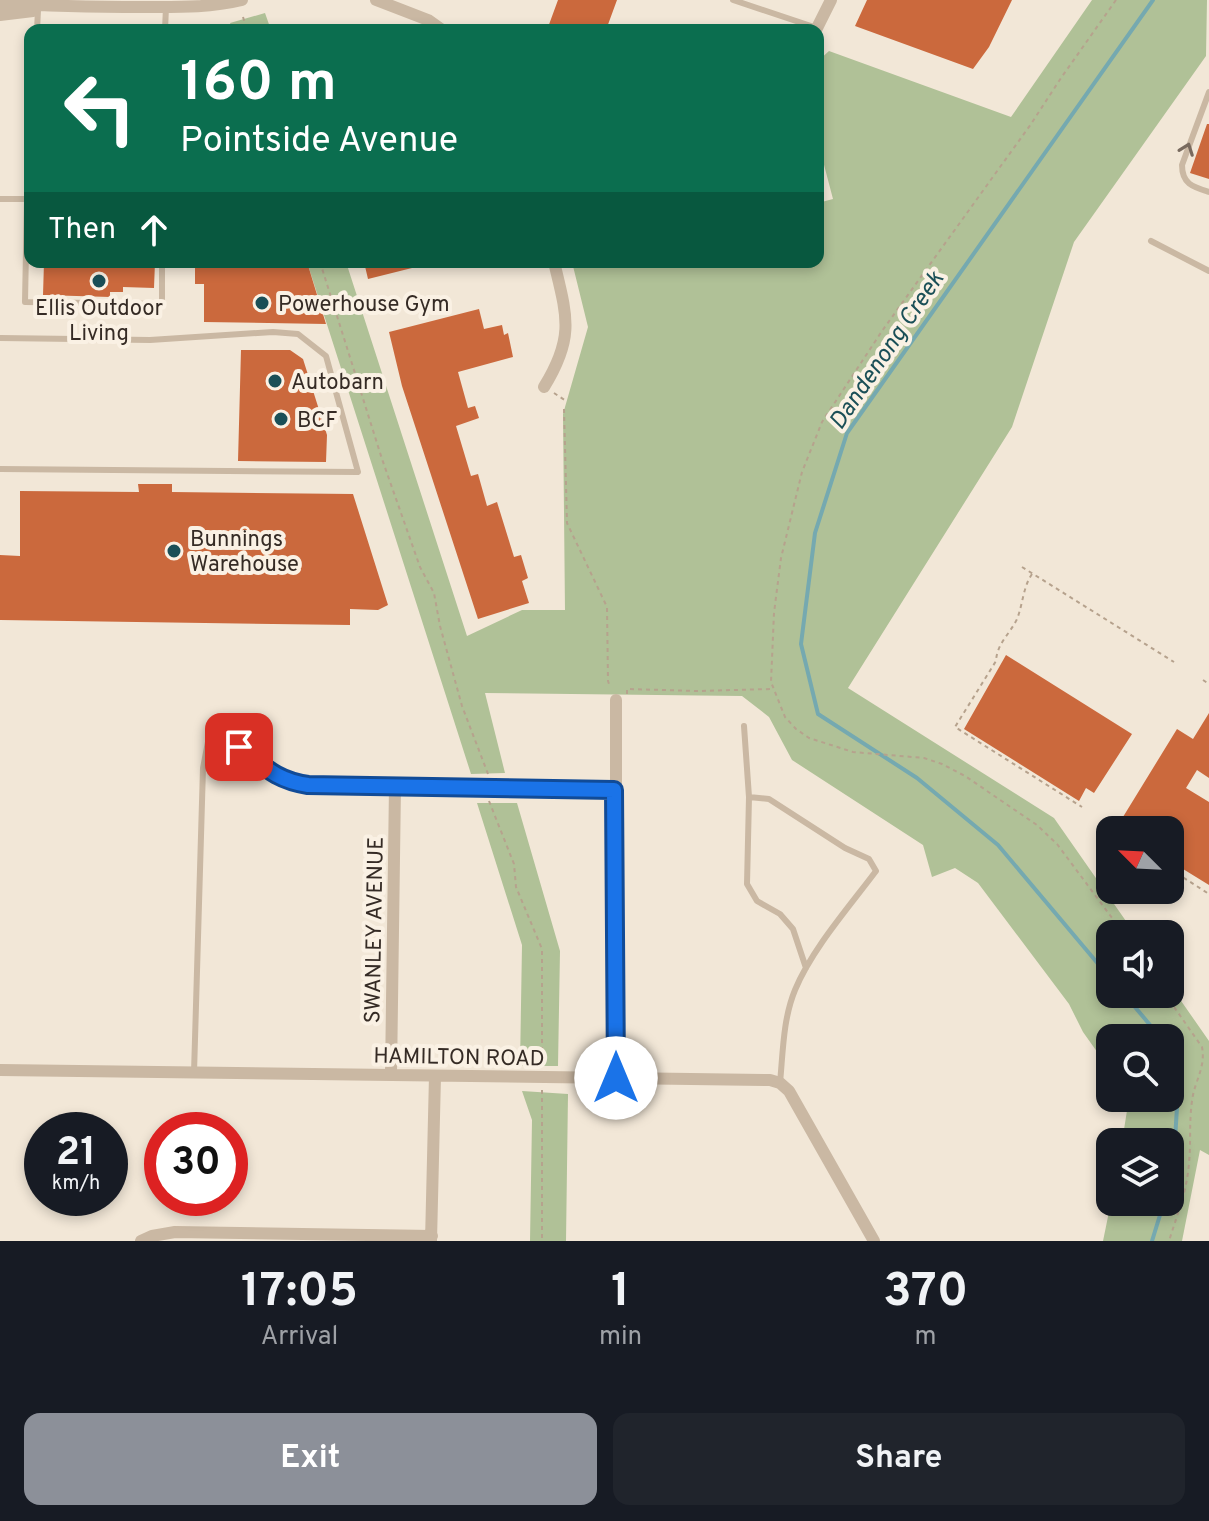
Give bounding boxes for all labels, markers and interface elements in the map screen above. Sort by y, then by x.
text: 160 m [180,50,337,120]
icon: left [48,56,152,160]
text: Pointside Avenue [180,119,458,165]
one-way arrow [1178,143,1194,157]
icon: ahead [132,208,176,252]
text: Then [48,212,116,249]
water label: Dandenong Creek [824,265,952,436]
marker: Ellis Outdoor Living [90,272,108,290]
place label: Powerhouse Gym [278,292,450,319]
marker: Powerhouse Gym [253,294,271,312]
place label: Ellis Outdoor Living [35,296,163,348]
place label: Autobarn [291,370,384,397]
marker: Autobarn [266,372,284,390]
place label: BCF [297,408,338,435]
marker: BCF [272,410,290,428]
place label: Bunnings Warehouse [190,527,299,579]
marker: Bunnings Warehouse [165,542,183,560]
pin [205,713,273,781]
icon: arrive [217,725,261,769]
north arrow [1096,816,1184,904]
map controls [1096,816,1184,1216]
street label: SWANLEY AVENUE [360,836,391,1024]
button: sound [1096,920,1184,1008]
button: search [1096,1024,1184,1112]
position arrow [574,1036,658,1120]
street label: HAMILTON ROAD [373,1044,545,1073]
speed limit sign: 30 [144,1112,248,1216]
button: layers [1096,1128,1184,1216]
text: 21 [56,1129,96,1179]
text: km/h [52,1171,100,1197]
text: 17:05 [241,1263,358,1323]
text: 1 [611,1263,630,1323]
text: 370 [883,1263,968,1323]
text: Arrival [261,1321,338,1354]
text: min [599,1321,642,1354]
text: m [915,1321,937,1354]
button: Exit [24,1413,597,1505]
button: Share [613,1413,1185,1505]

